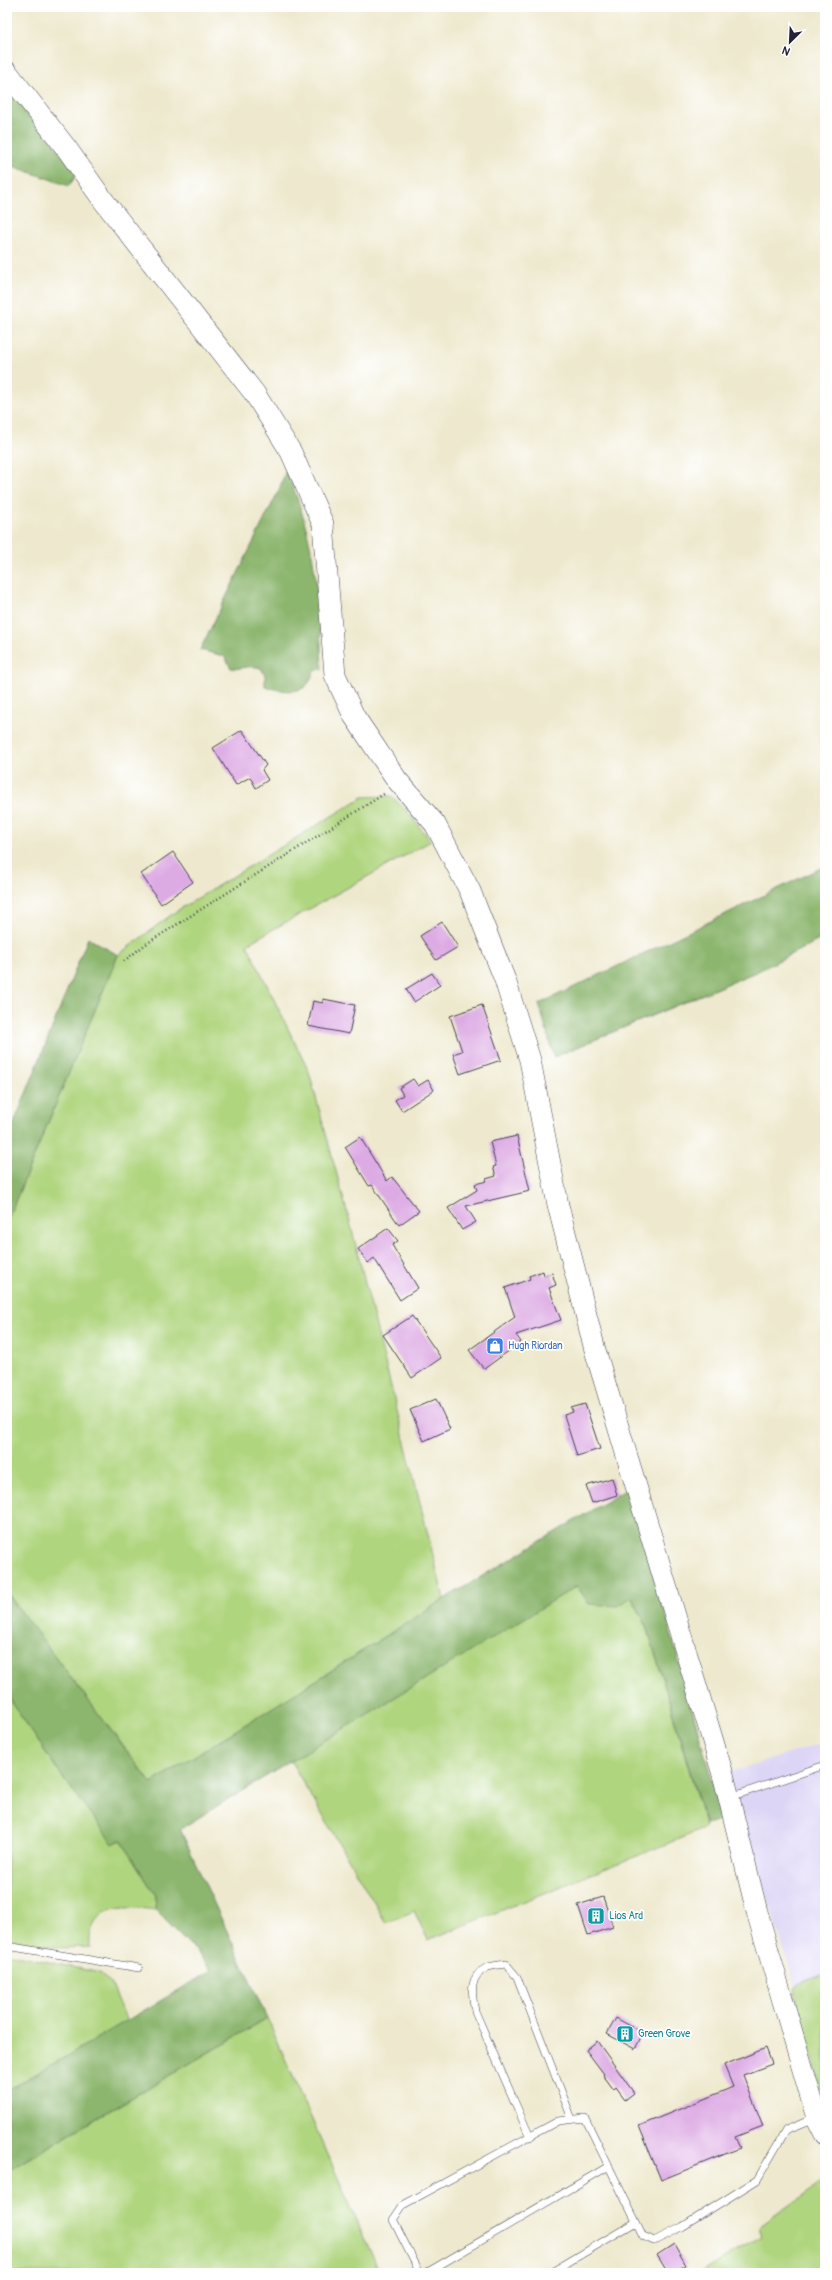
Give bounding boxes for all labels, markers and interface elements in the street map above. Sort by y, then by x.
north arrow [770,22,810,62]
text: N [780,43,792,58]
shop icon: Hugh Riordan [485,1336,505,1356]
place label: Hugh Riordan [508,1340,563,1352]
building icon: Lios Ard [586,1906,606,1926]
place label: Lios Ard [609,1910,643,1922]
building icon: Green Grove [615,2024,635,2044]
place label: Green Grove [638,2028,690,2040]

